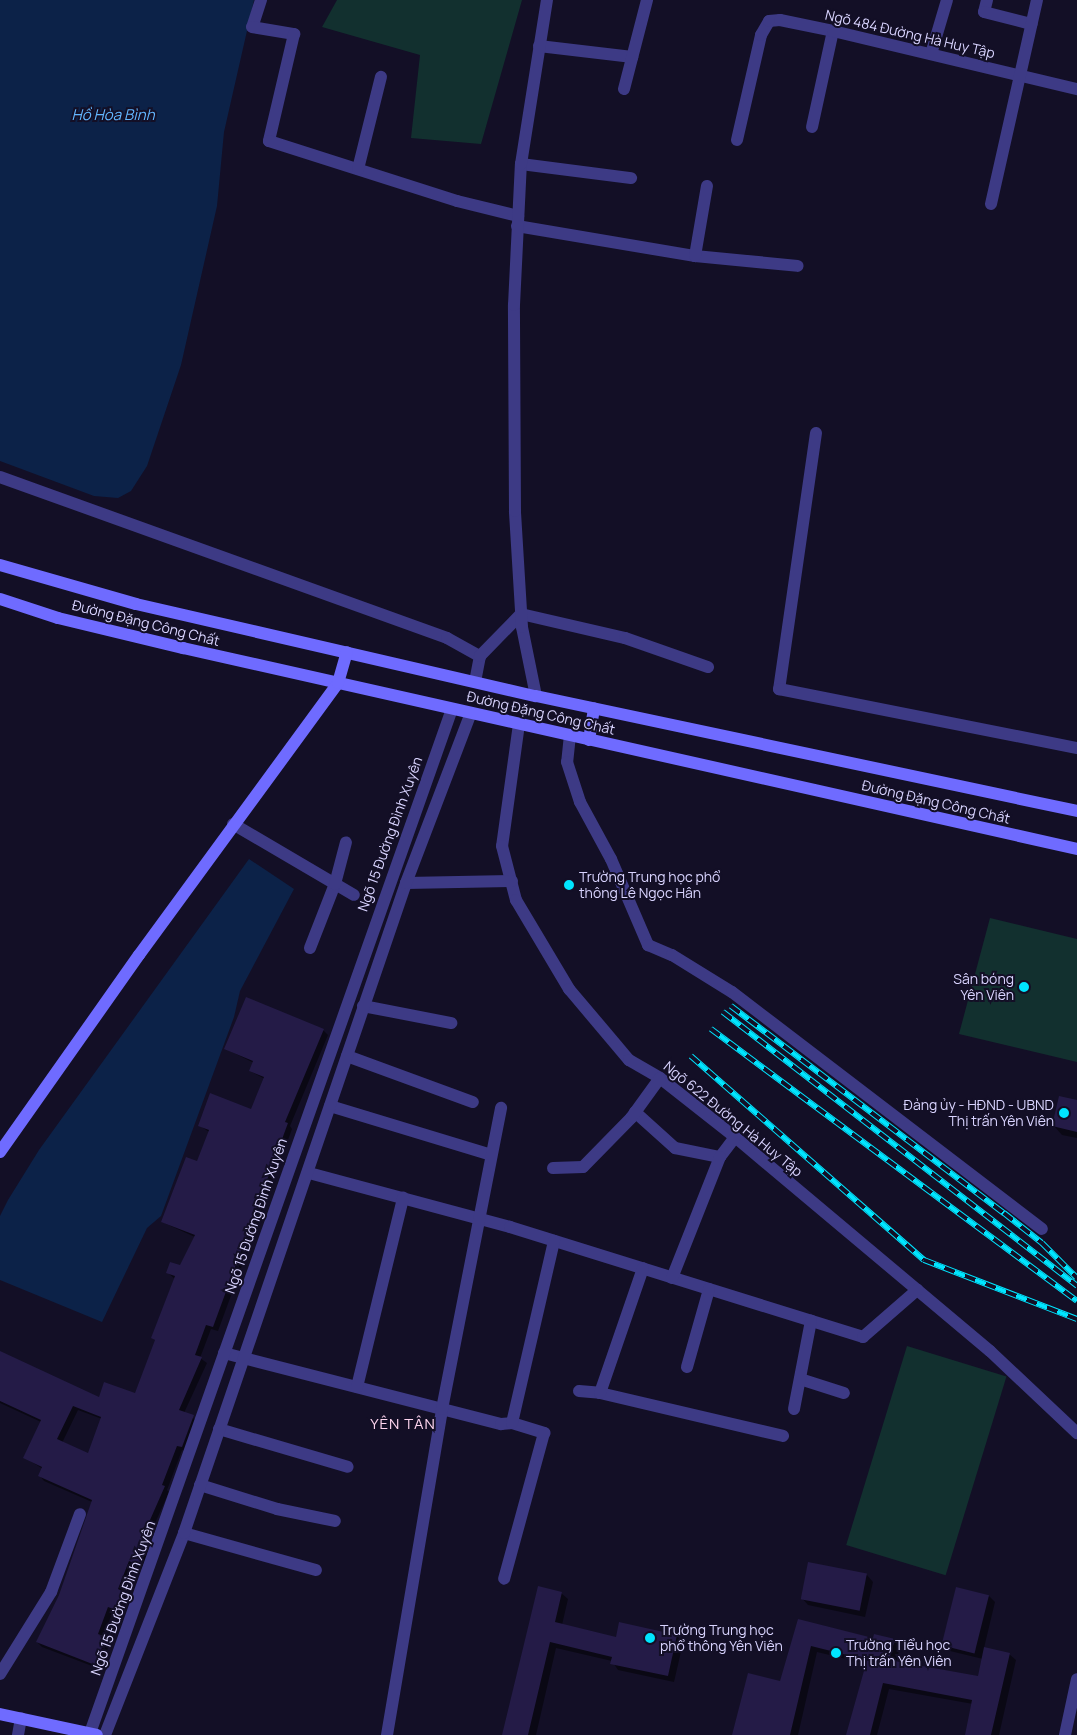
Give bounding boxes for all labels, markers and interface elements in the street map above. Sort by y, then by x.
street label: Ngõ 484 Đường Hà Huy Tập [824,6,996,62]
water label: Hồ Hòa Bình [71,106,155,124]
street label: Đường Đặng Công Chất [70,597,222,649]
street label: Đường Đặng Công Chất [465,688,617,738]
street label: Ngõ 15 Đường Đình Xuyên [354,754,426,914]
street label: Đường Đặng Công Chất [860,777,1012,827]
place label: Trường Trung học phổ thông Lê Ngọc Hân [579,869,720,902]
marker: Trường Trung học phổ thông Lê Ngọc Hân [563,879,575,891]
place label: Sân bóng Yên Viên [953,971,1014,1004]
marker: Sân bóng Yên Viên [1018,981,1030,993]
street label: Ngõ 622 Đường Hà Huy Tập [660,1058,806,1180]
place label: Đảng ủy - HĐND - UBND Thị trấn Yên Viên [904,1097,1054,1130]
marker: Đảng ủy - HĐND - UBND Thị trấn Yên Viên [1058,1107,1070,1119]
street label: Ngõ 15 Đường Đình Xuyên [221,1136,291,1296]
district label: YÊN TÂN [369,1415,437,1433]
street label: Ngõ 15 Đường Đình Xuyên [87,1518,159,1678]
place label: Trường Trung học phổ thông Yên Viên [660,1622,783,1654]
marker: Trường Trung học phổ thông Yên Viên [644,1632,656,1644]
place label: Trường Tiểu học Thị trấn Yên Viên [846,1637,951,1670]
marker: Trường Tiểu học Thị trấn Yên Viên [830,1647,842,1659]

